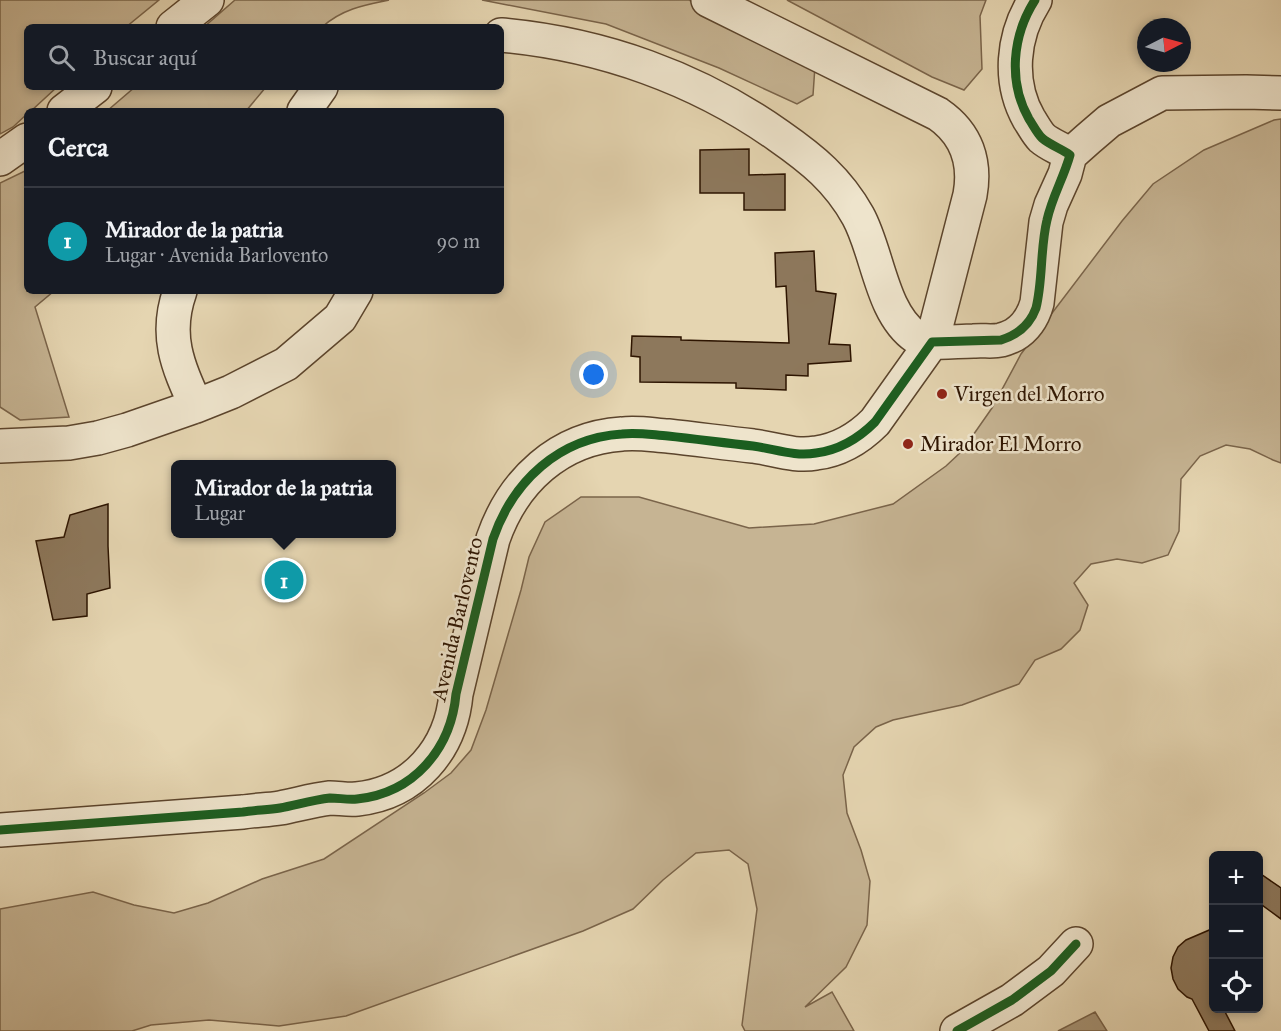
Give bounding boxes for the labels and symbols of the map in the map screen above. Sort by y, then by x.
north arrow [1137,18,1191,72]
your location [579,360,608,389]
place label: Virgen del Morro [953,381,1105,407]
marker: Virgen del Morro [935,387,949,401]
place label: Mirador El Morro [920,431,1082,457]
marker: Mirador El Morro [901,437,915,451]
street label: Avenida Barlovento [425,534,489,705]
pin: 1 [264,558,304,602]

